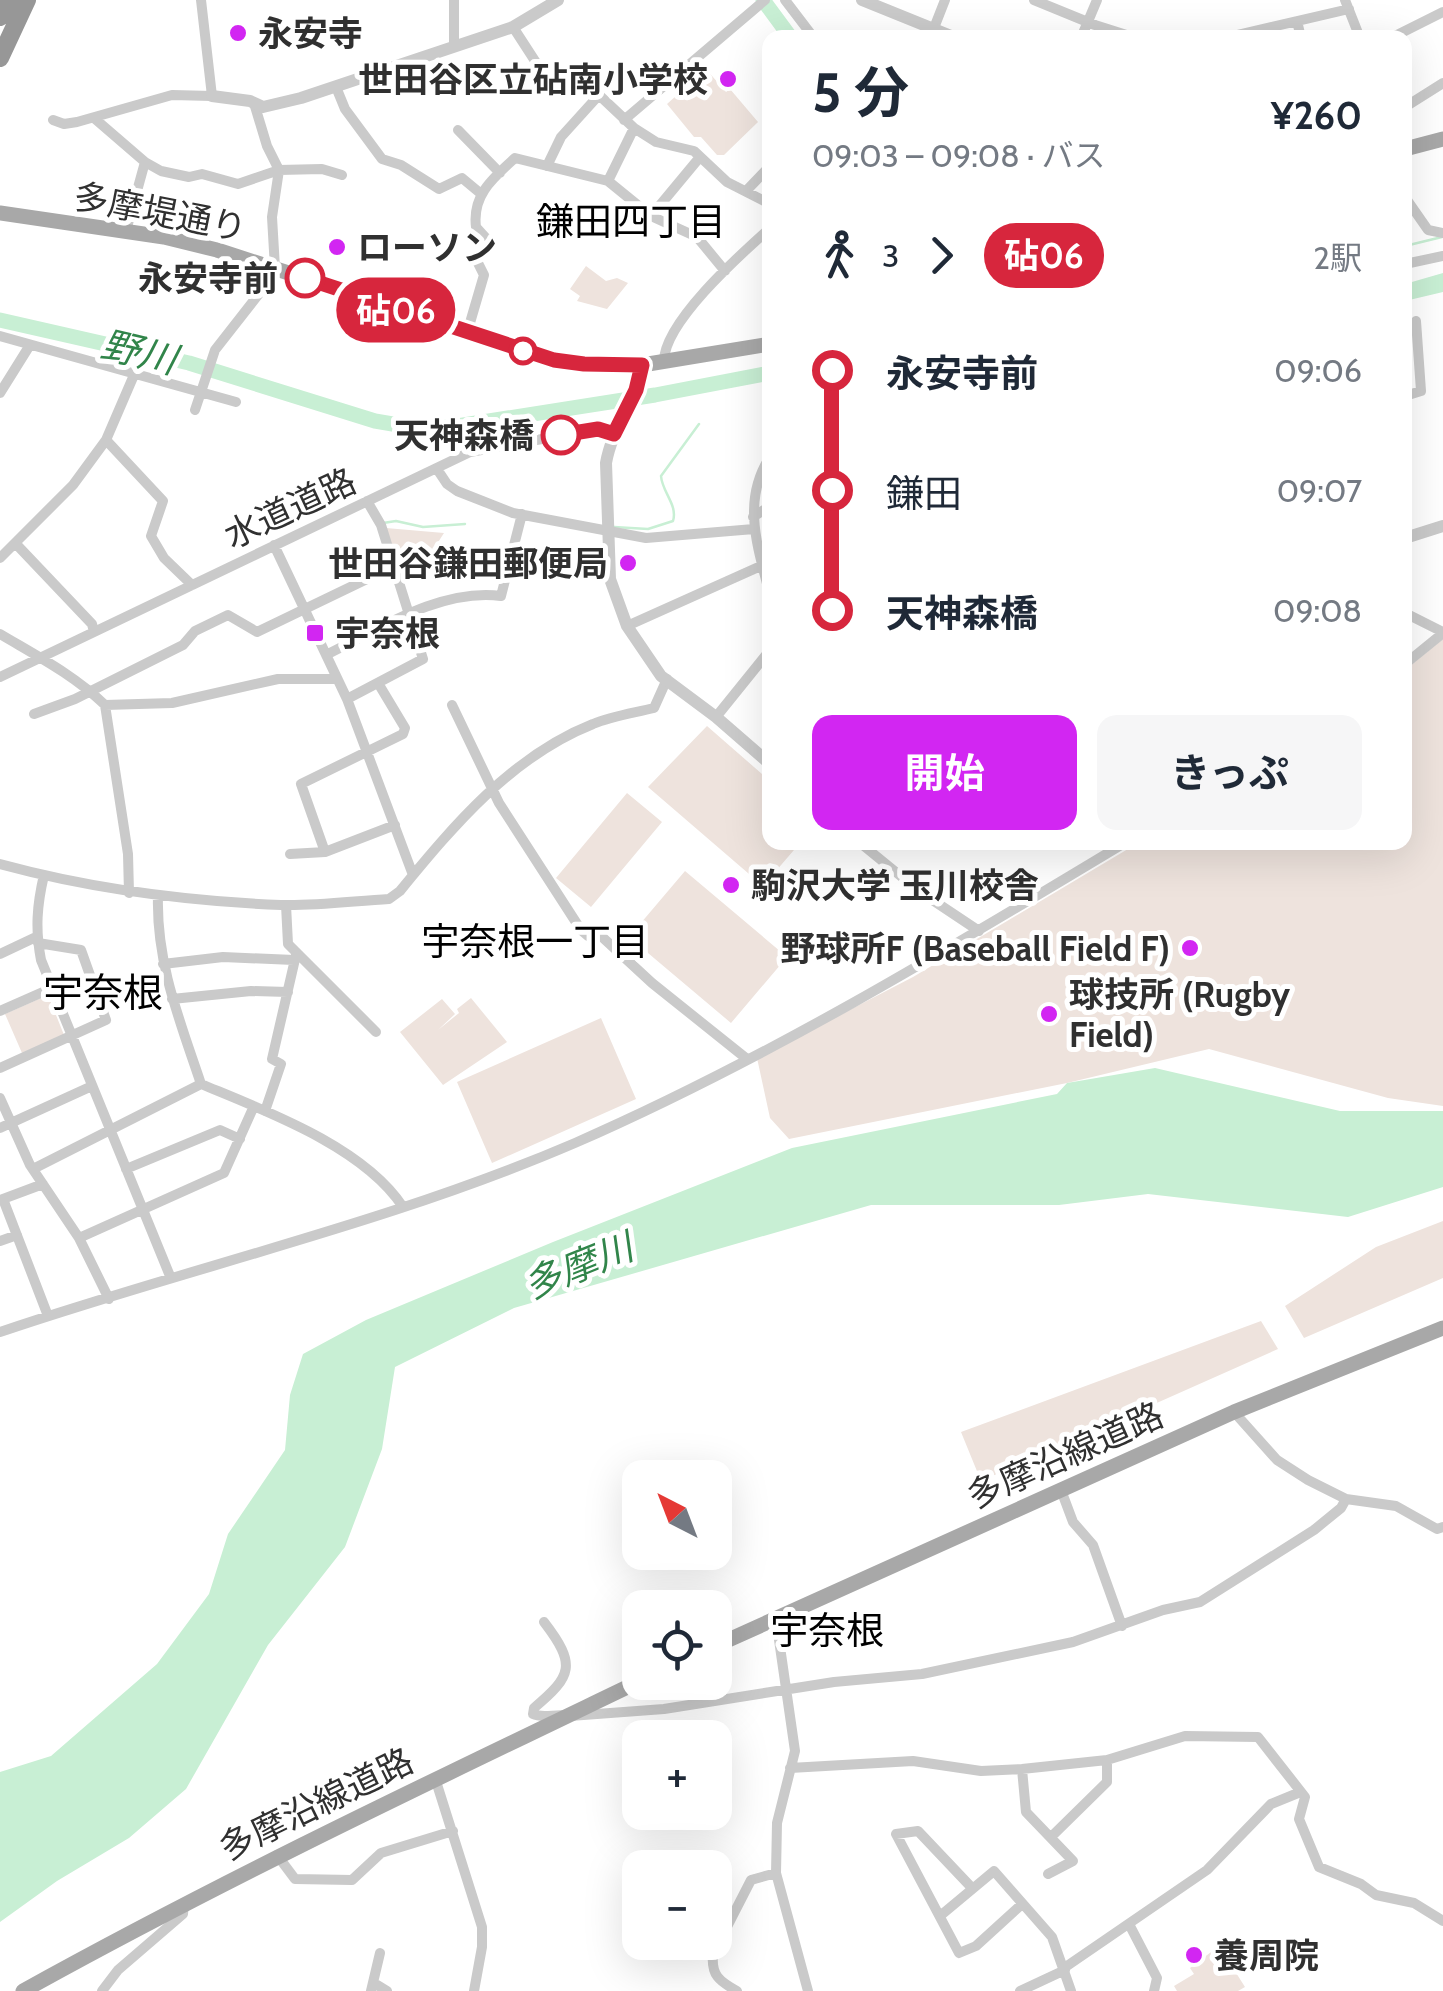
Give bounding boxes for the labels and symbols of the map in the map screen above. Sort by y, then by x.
place label: 永安寺 [258,12,363,55]
marker: 永安寺 [227,22,249,44]
place label: 世田谷区立砧南小学校 [358,58,708,101]
marker: 世田谷区立砧南小学校 [717,68,739,90]
street label: 多摩堤通り [70,174,250,250]
district label: 鎌田四丁目 [536,198,726,245]
place label: ローソン [357,226,497,269]
marker: ローソン [326,236,348,258]
place label: 永安寺前 [138,257,278,300]
marker: 永安寺前 [286,259,324,297]
line badge: 砧06 [338,278,454,342]
water label: 野川 [97,321,185,384]
unlabelled marker [510,338,536,364]
place label: 天神森橋 [394,414,534,457]
marker: 天神森橋 [542,416,580,454]
street label: 水道道路 [217,459,363,557]
place label: 世田谷鎌田郵便局 [328,542,608,585]
marker: 世田谷鎌田郵便局 [617,552,639,574]
place label: 宇奈根 [335,612,440,655]
marker: 宇奈根 [304,622,326,644]
place label: 駒沢大学 玉川校舎 [751,864,1039,907]
marker: 駒沢大学 玉川校舎 [720,874,742,896]
district label: 宇奈根一丁目 [421,918,649,965]
place label: 野球所F (Baseball Field F) [780,927,1170,970]
marker: 野球所F (Baseball Field F) [1179,937,1201,959]
district label: 宇奈根 [43,968,163,1017]
place label: 球技所 (Rugby Field) [1069,973,1290,1056]
marker: 球技所 (Rugby Field) [1038,1003,1060,1025]
water label: 多摩川 [516,1221,643,1309]
street label: 多摩沿線道路 [960,1393,1170,1517]
north arrow [622,1460,732,1570]
district label: 宇奈根 [770,1607,884,1654]
street label: 多摩沿線道路 [212,1739,420,1869]
place label: 養周院 [1214,1934,1319,1977]
marker: 養周院 [1183,1944,1205,1966]

